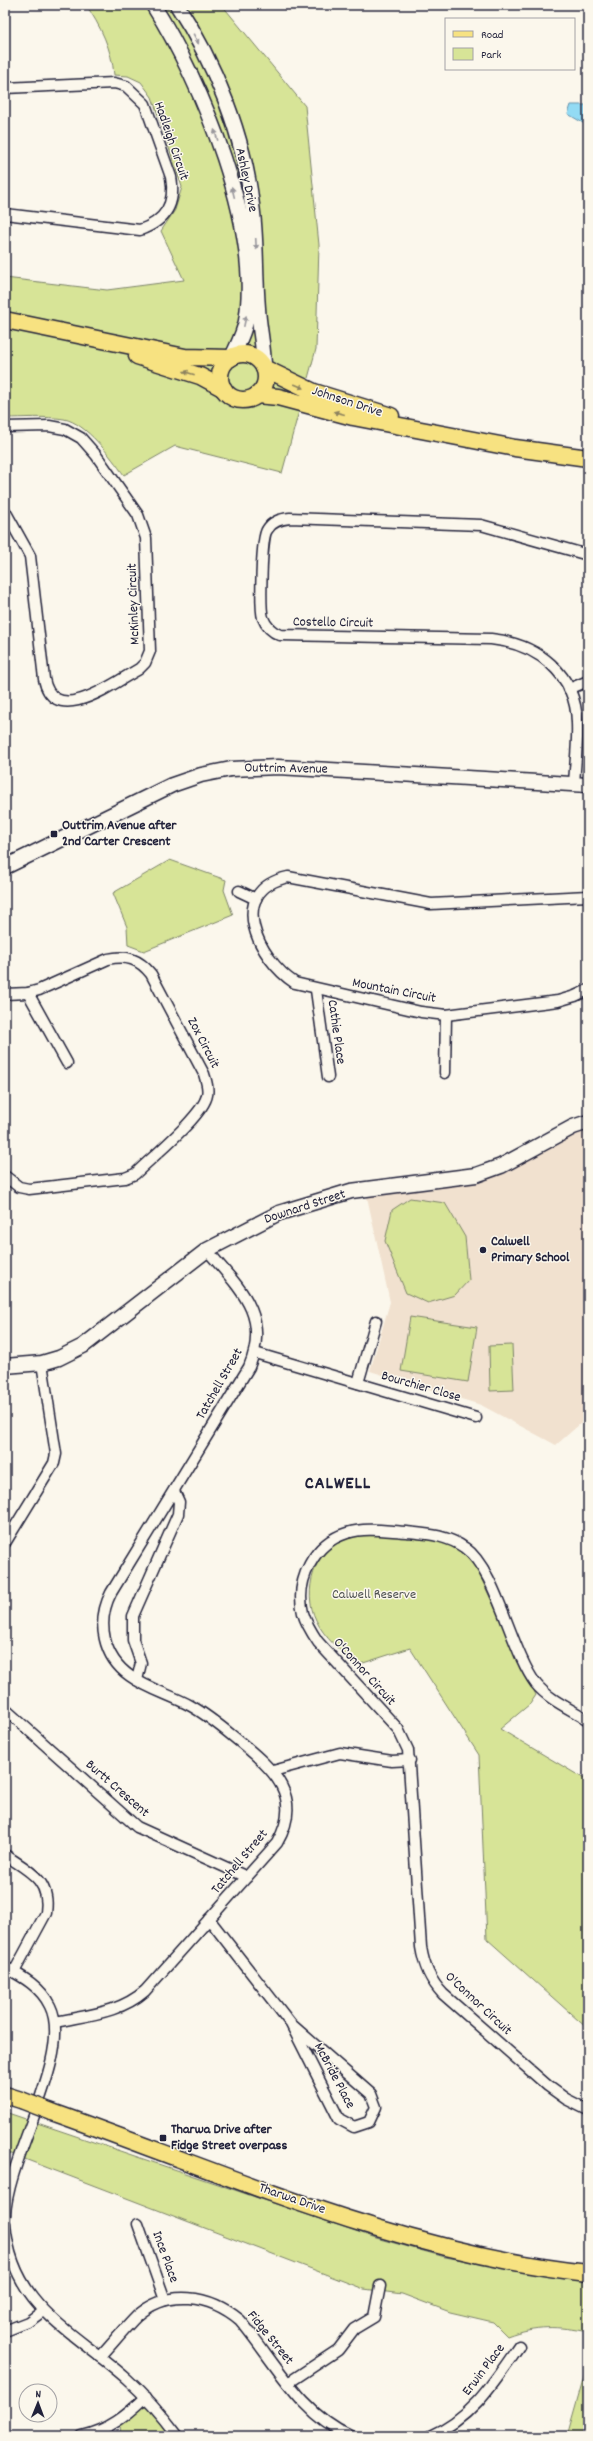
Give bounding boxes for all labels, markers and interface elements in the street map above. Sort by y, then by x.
legend [445,18,575,70]
text: Road [481,27,503,44]
one-way arrow [193,33,200,45]
text: Park [481,47,502,64]
street label: Hadleigh Circuit [148,99,194,183]
one-way arrow [213,128,219,140]
street label: Ashley Drive [229,146,263,214]
one-way arrow [230,186,236,199]
one-way arrow [253,238,259,251]
one-way arrow [243,315,249,327]
one-way arrow [182,369,194,375]
street label: Johnson Drive [309,381,385,423]
one-way arrow [293,383,305,389]
one-way arrow [333,410,345,416]
street label: McKinley Circuit [123,563,145,645]
street label: Costello Circuit [293,612,373,634]
street label: Outtrim Avenue [244,758,328,780]
place label: Outtrim Avenue after 2nd Carter Crescent [62,816,177,852]
marker: Outtrim Avenue after 2nd Carter Crescent [49,829,59,839]
street label: Mountain Circuit [350,973,438,1009]
street label: Cathie Place [322,998,350,1066]
street label: Zox Circuit [182,1014,224,1072]
street label: Downard Street [262,1184,348,1230]
place label: Calwell Primary School [491,1232,570,1268]
marker: Calwell Primary School [478,1245,488,1255]
street label: Tatchell Street [191,1345,249,1423]
street label: Bourchier Close [379,1366,463,1408]
district label: CALWELL [305,1472,371,1497]
park label: Calwell Reserve [332,1585,416,1605]
street label: O'Connor Circuit [328,1634,400,1710]
street label: Burtt Crescent [81,1756,153,1822]
street label: Tatchell Street [207,1825,273,1899]
street label: O'Connor Circuit [440,1968,516,2040]
street label: McBride Place [308,2039,360,2113]
place label: Tharwa Drive after Fidge Street overpass [171,2120,287,2156]
marker: Tharwa Drive after Fidge Street overpass [158,2133,168,2143]
street label: Tharwa Drive [256,2178,328,2220]
street label: Ince Place [146,2228,184,2286]
street label: Fidge Street [242,2306,298,2370]
street label: Erwin Place [458,2340,510,2400]
north arrow [18,2383,58,2423]
text: N [35,2387,42,2403]

